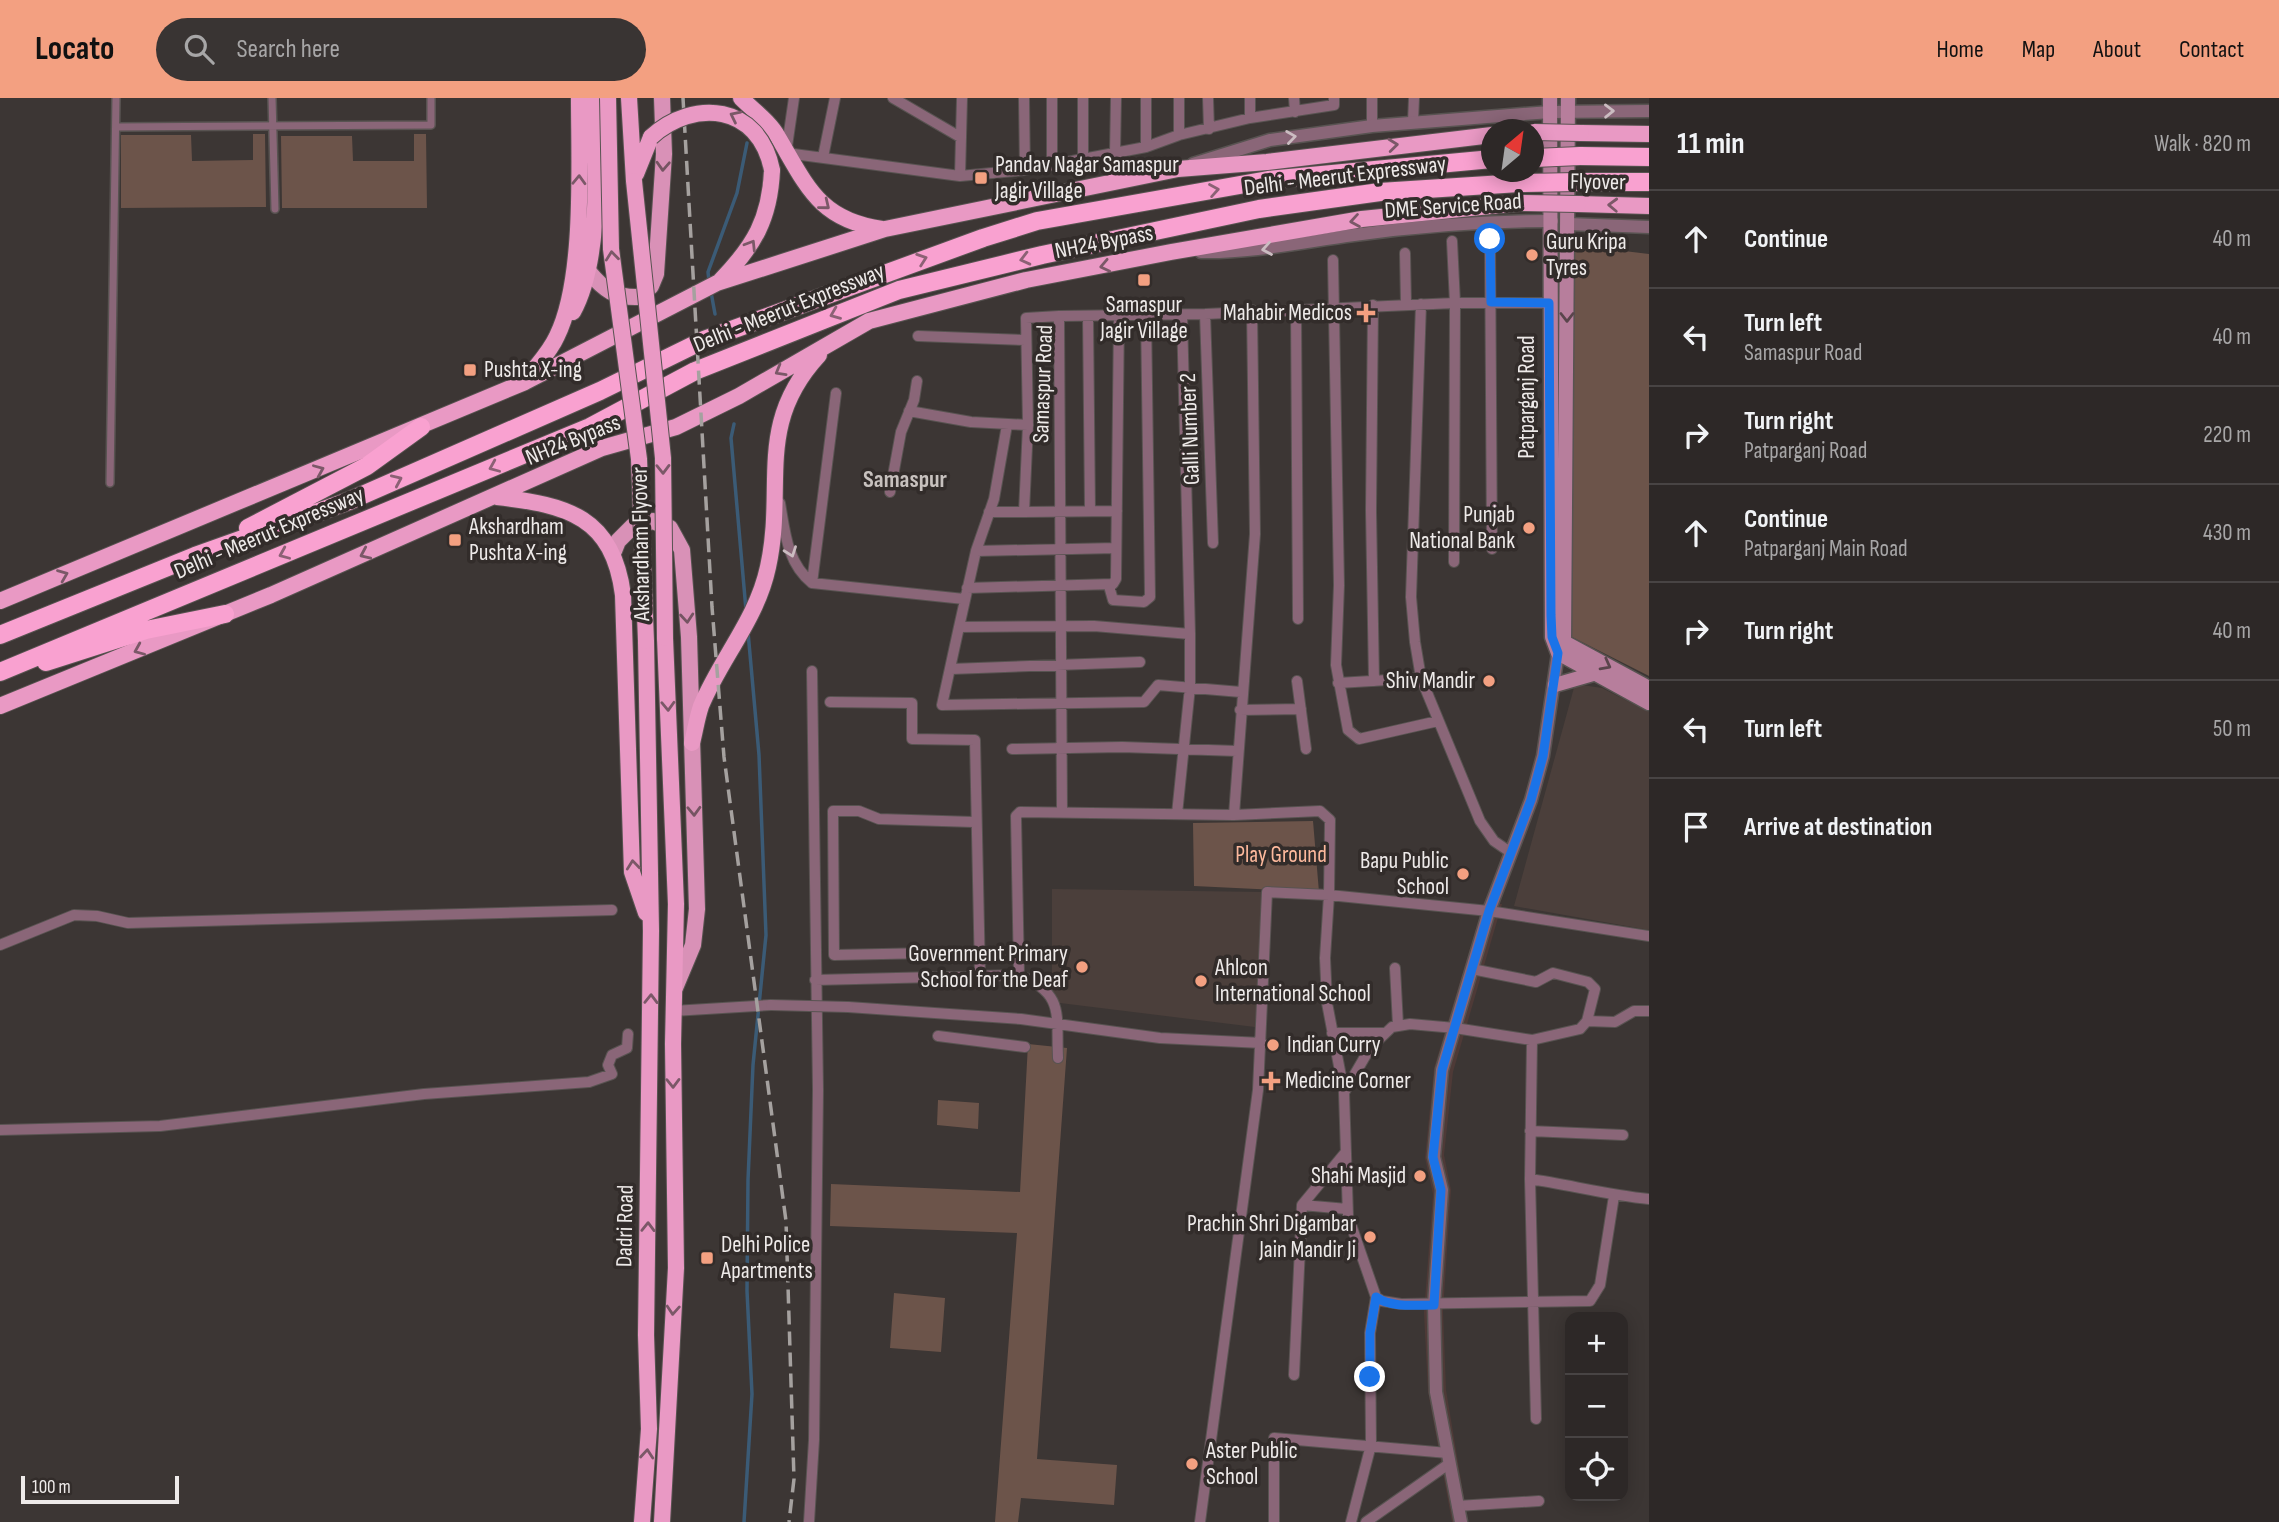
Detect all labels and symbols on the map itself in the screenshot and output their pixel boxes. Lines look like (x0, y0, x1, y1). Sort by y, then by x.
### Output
one-way arrow (1603, 103, 1614, 118)
one-way arrow (730, 110, 742, 124)
north arrow (1481, 119, 1544, 182)
one-way arrow (1285, 130, 1297, 145)
one-way arrow (1388, 137, 1399, 152)
street label: Delhi - Meerut Expressway (1242, 150, 1448, 202)
place label: Pandav Nagar Samaspur Jagir Village (994, 151, 1179, 205)
one-way arrow (656, 161, 671, 172)
street label: Flyover (1570, 168, 1626, 196)
marker: Pandav Nagar Samaspur Jagir Village (973, 170, 989, 186)
one-way arrow (571, 174, 586, 185)
one-way arrow (1208, 183, 1220, 198)
street label: DME Service Road (1383, 187, 1523, 225)
one-way arrow (817, 197, 829, 210)
one-way arrow (1608, 197, 1619, 212)
one-way arrow (1349, 213, 1361, 228)
street label: NH24 Bypass (1052, 219, 1156, 265)
route start (1474, 223, 1505, 254)
place label: Guru Kripa Tyres (1546, 228, 1627, 282)
one-way arrow (743, 239, 756, 252)
one-way arrow (1261, 241, 1273, 256)
marker: Guru Kripa Tyres (1524, 247, 1540, 263)
one-way arrow (605, 250, 620, 262)
one-way arrow (1019, 251, 1031, 265)
one-way arrow (916, 253, 928, 267)
street label: Delhi - Meerut Expressway (689, 257, 889, 359)
one-way arrow (1099, 257, 1111, 272)
marker: Samaspur Jagir Village (1136, 272, 1152, 288)
place label: Samaspur Jagir Village (1099, 291, 1188, 345)
place label: Mahabir Medicos (1223, 299, 1352, 327)
one-way arrow (830, 305, 842, 319)
marker: Mahabir Medicos (1358, 305, 1374, 321)
one-way arrow (1559, 312, 1575, 322)
street label: Samaspur Road (1027, 324, 1059, 444)
street label: Patparganj Road (1513, 335, 1541, 459)
place label: Pushta X-ing (484, 356, 582, 384)
marker: Pushta X-ing (462, 362, 478, 378)
one-way arrow (775, 363, 788, 376)
street label: Galli Number 2 (1174, 373, 1206, 485)
street label: NH24 Bypass (522, 408, 624, 472)
one-way arrow (488, 458, 500, 472)
one-way arrow (311, 464, 324, 478)
one-way arrow (655, 464, 671, 474)
district label: Samaspur (863, 465, 948, 494)
street label: Akshardham Flyover (626, 466, 656, 622)
one-way arrow (390, 474, 402, 488)
street label: Delhi - Meerut Expressway (170, 480, 368, 586)
place label: Punjab National Bank (1409, 501, 1515, 555)
place label: Akshardham Pushta X-ing (468, 513, 567, 567)
marker: Punjab National Bank (1521, 520, 1537, 536)
marker: Akshardham Pushta X-ing (447, 532, 463, 548)
one-way arrow (278, 546, 291, 560)
one-way arrow (360, 546, 372, 560)
one-way arrow (783, 546, 797, 558)
one-way arrow (57, 570, 69, 584)
one-way arrow (679, 612, 694, 623)
one-way arrow (134, 642, 146, 656)
one-way arrow (1599, 657, 1612, 670)
place label: Shiv Mandir (1386, 667, 1475, 695)
marker: Shiv Mandir (1481, 673, 1497, 689)
one-way arrow (660, 700, 675, 711)
one-way arrow (686, 805, 701, 816)
park label: Play Ground (1235, 841, 1327, 869)
place label: Bapu Public School (1360, 847, 1449, 901)
one-way arrow (626, 859, 641, 870)
marker: Bapu Public School (1455, 866, 1471, 882)
place label: Government Primary School for the Deaf (908, 940, 1068, 994)
place label: Ahlcon International School (1214, 954, 1371, 1008)
marker: Government Primary School for the Deaf (1074, 959, 1090, 975)
marker: Ahlcon International School (1193, 973, 1209, 989)
one-way arrow (643, 993, 658, 1004)
place label: Indian Curry (1287, 1031, 1381, 1059)
marker: Indian Curry (1265, 1037, 1281, 1053)
place label: Medicine Corner (1285, 1067, 1411, 1095)
marker: Medicine Corner (1263, 1073, 1279, 1089)
one-way arrow (666, 1078, 681, 1089)
place label: Shahi Masjid (1311, 1162, 1406, 1190)
marker: Shahi Masjid (1412, 1168, 1428, 1184)
street label: Dadri Road (610, 1185, 640, 1267)
place label: Prachin Shri Digambar Jain Mandir Ji (1187, 1210, 1356, 1264)
one-way arrow (640, 1221, 656, 1231)
marker: Prachin Shri Digambar Jain Mandir Ji (1362, 1229, 1378, 1245)
place label: Delhi Police Apartments (720, 1231, 813, 1285)
marker: Delhi Police Apartments (699, 1250, 715, 1266)
one-way arrow (666, 1305, 681, 1316)
route end (1354, 1361, 1385, 1392)
place label: Aster Public School (1205, 1437, 1298, 1491)
one-way arrow (639, 1448, 654, 1459)
marker: Aster Public School (1184, 1456, 1200, 1472)
scale bar (21, 1473, 178, 1505)

